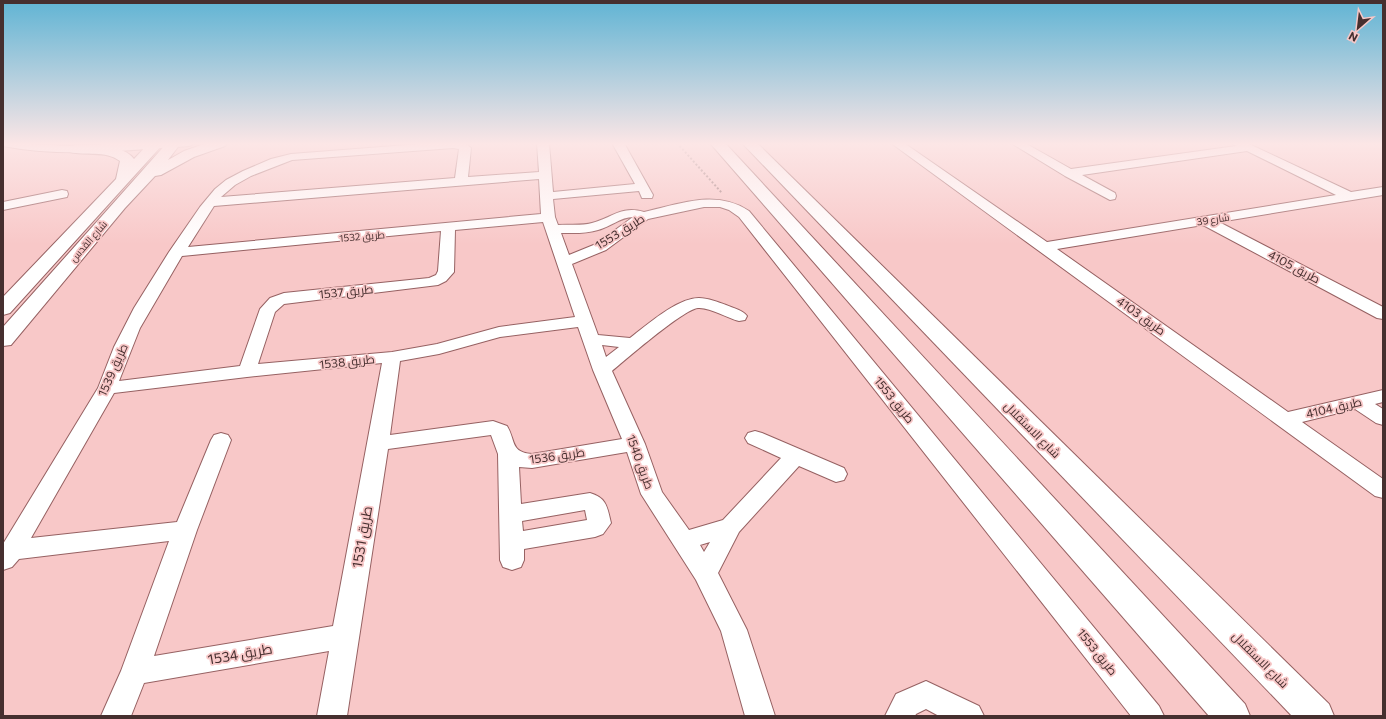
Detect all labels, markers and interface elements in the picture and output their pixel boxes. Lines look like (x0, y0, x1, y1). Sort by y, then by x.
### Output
north arrow (1338, 8, 1378, 48)
text: N (1346, 30, 1360, 45)
street label: طريق 1553 (592, 210, 647, 253)
street label: شارع 39 (1196, 210, 1230, 229)
street label: شارع القدس (67, 218, 110, 265)
street label: طريق 1532 (339, 228, 386, 245)
street label: طريق 4105 (1266, 247, 1323, 286)
street label: طريق 1537 (318, 281, 374, 302)
street label: طريق 4103 (1114, 293, 1169, 338)
street label: طريق 1539 (94, 341, 131, 398)
street label: طريق 1538 (318, 351, 376, 372)
street label: طريق 1553 (871, 373, 918, 426)
street label: طريق 4104 (1305, 394, 1363, 421)
street label: شارع الاستقلال (1000, 398, 1064, 462)
street label: طريق 1540 (624, 433, 657, 491)
street label: طريق 1536 (528, 444, 586, 467)
street label: طريق 1531 (348, 505, 376, 569)
street label: طريق 1553 (1074, 625, 1121, 678)
street label: شارع الاستقلال (1228, 628, 1292, 692)
street label: طريق 1534 (206, 639, 274, 669)

